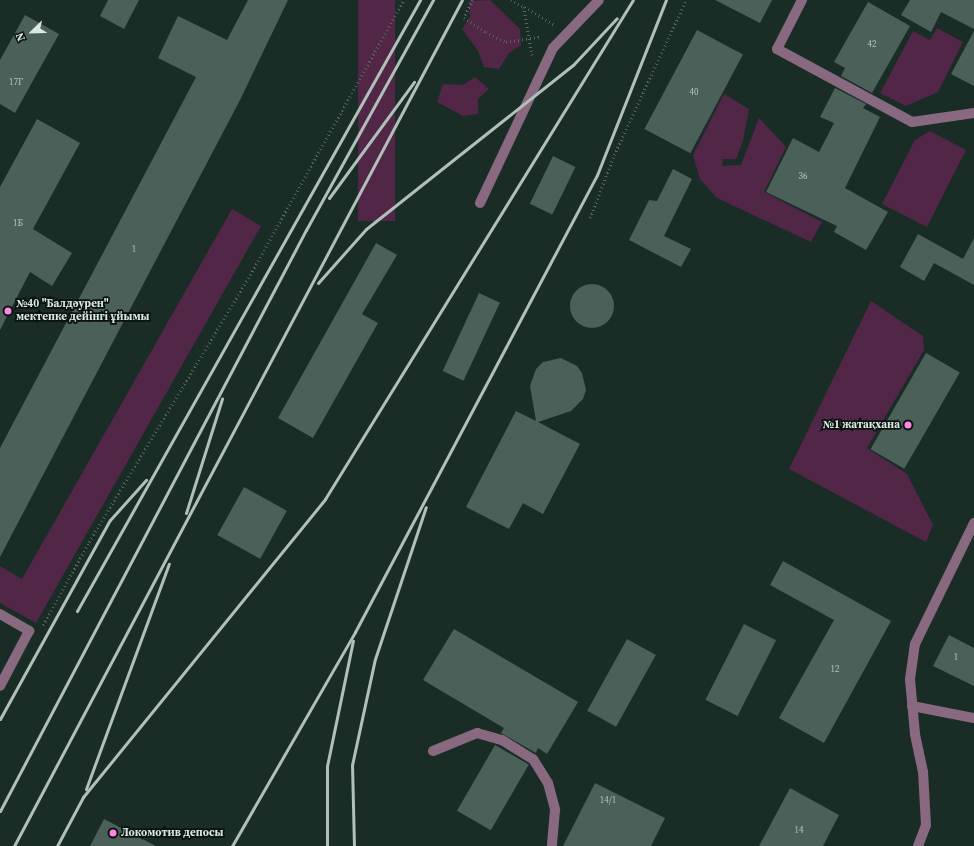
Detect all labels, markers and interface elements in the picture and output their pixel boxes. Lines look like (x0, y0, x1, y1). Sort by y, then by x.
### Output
north arrow (12, 12, 52, 52)
text: N (12, 30, 29, 44)
house number: 42 (868, 39, 876, 49)
house number: 17Г (9, 77, 23, 87)
house number: 40 (690, 87, 698, 97)
house number: 36 (799, 171, 807, 181)
house number: 1Б (13, 218, 23, 228)
house number: 1 (132, 244, 136, 254)
place label: №40 "Балдәурен" мектепке дейінгі ұйымы (16, 298, 149, 324)
marker: №40 "Балдәурен" мектепке дейінгі ұйымы (3, 306, 13, 316)
place label: №1 жатақхана (823, 418, 900, 432)
marker: №1 жатақхана (903, 420, 913, 430)
house number: 1 (954, 652, 958, 662)
house number: 12 (831, 664, 839, 674)
house number: 14/1 (600, 795, 616, 805)
house number: 14 (795, 825, 803, 835)
place label: Локомотив депосы (121, 826, 223, 840)
marker: Локомотив депосы (108, 828, 118, 838)

